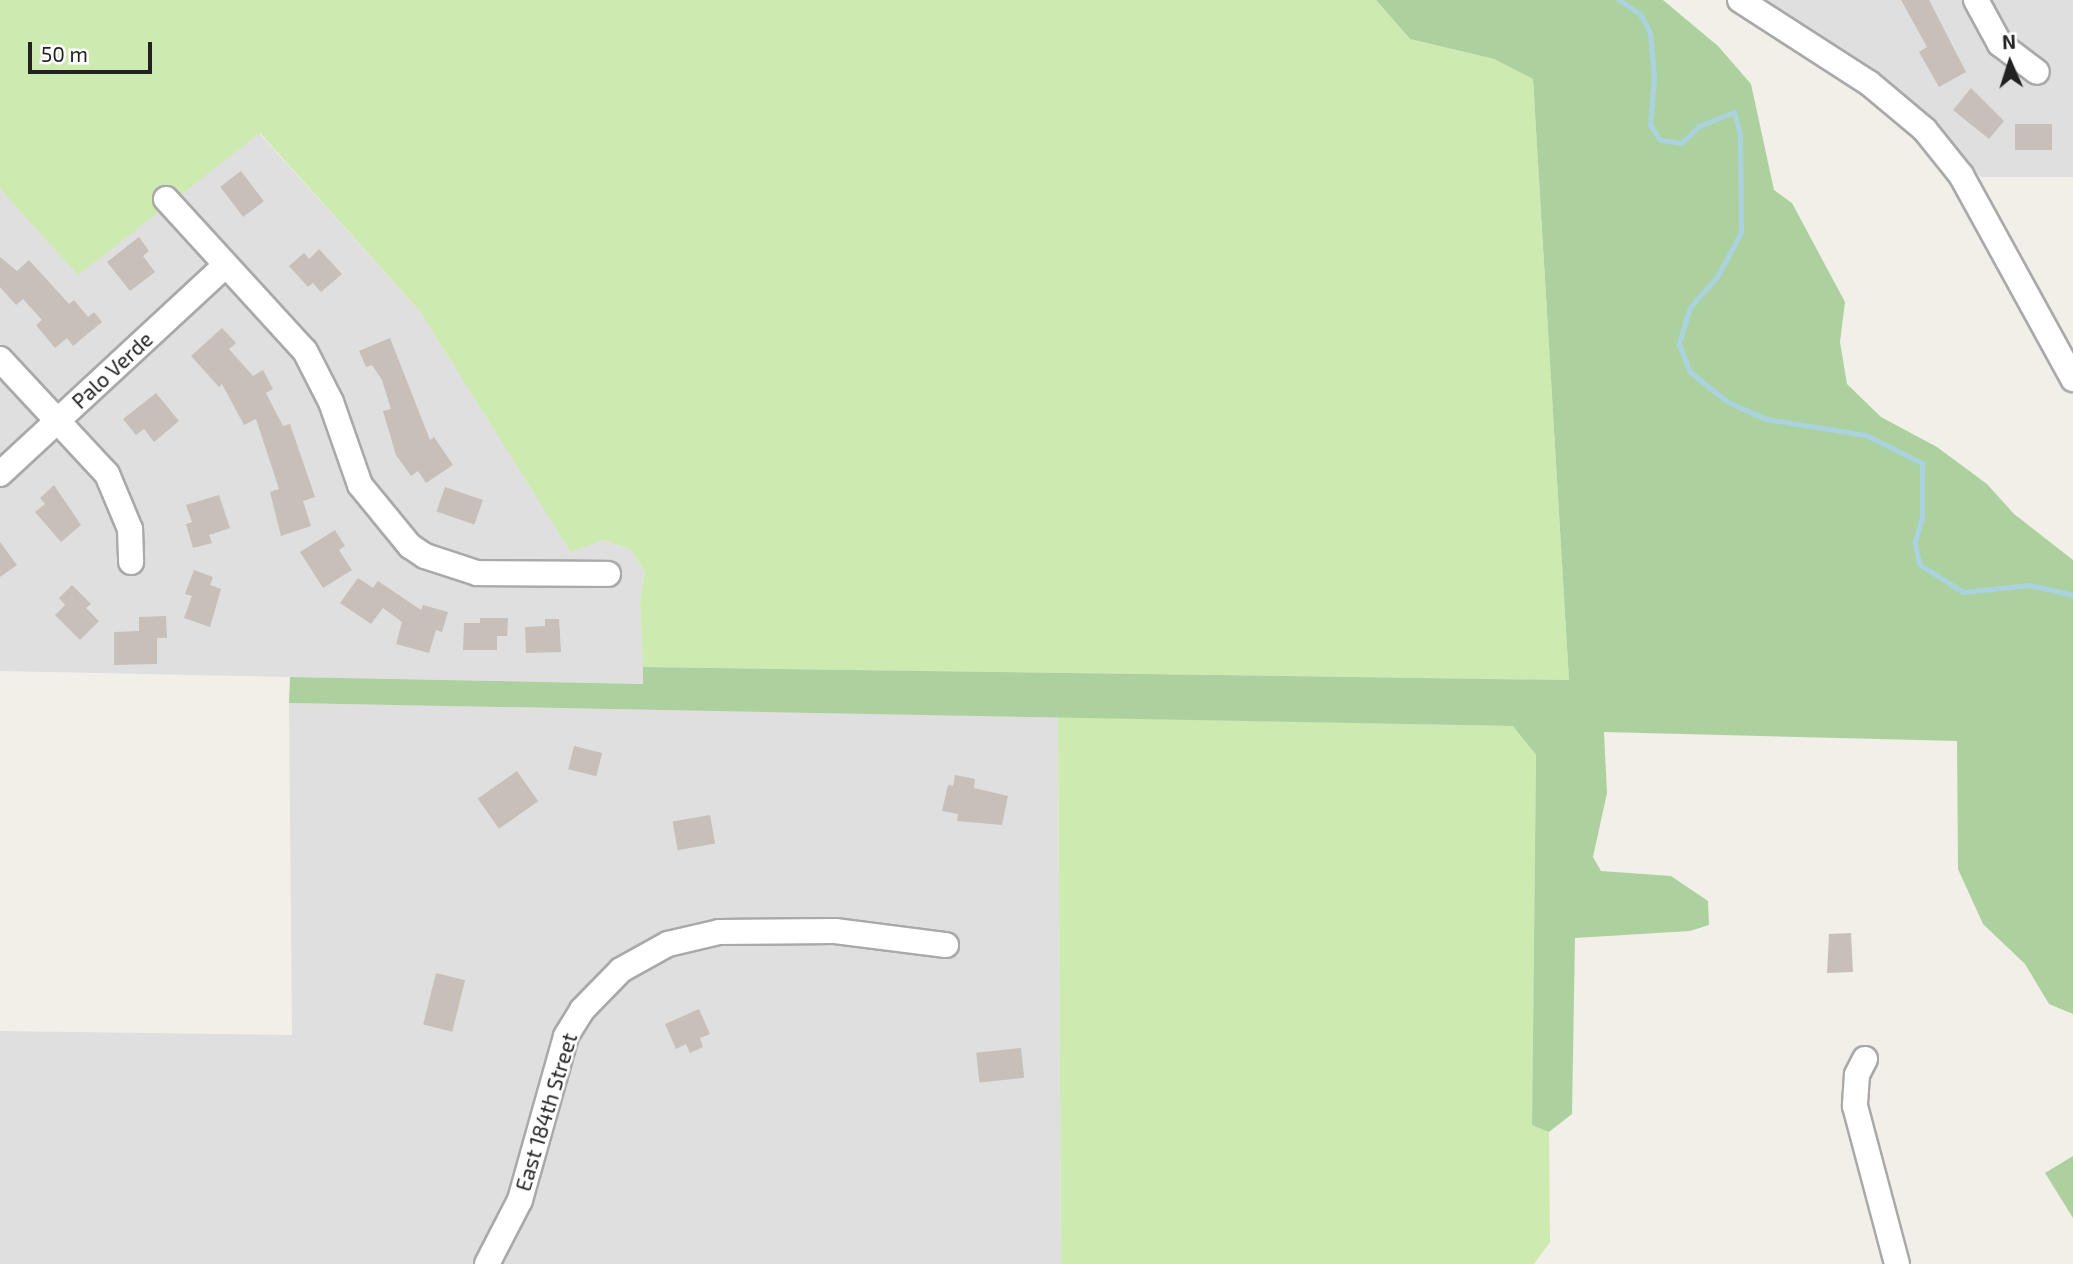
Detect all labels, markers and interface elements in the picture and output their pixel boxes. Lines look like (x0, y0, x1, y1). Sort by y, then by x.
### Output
scale bar (32, 28, 156, 72)
north arrow (1975, 28, 2045, 98)
text: N (2001, 30, 2016, 53)
text: 50 m (41, 41, 88, 66)
street label: Palo Verde (66, 326, 158, 414)
street label: East 184th Street (510, 1030, 582, 1194)

